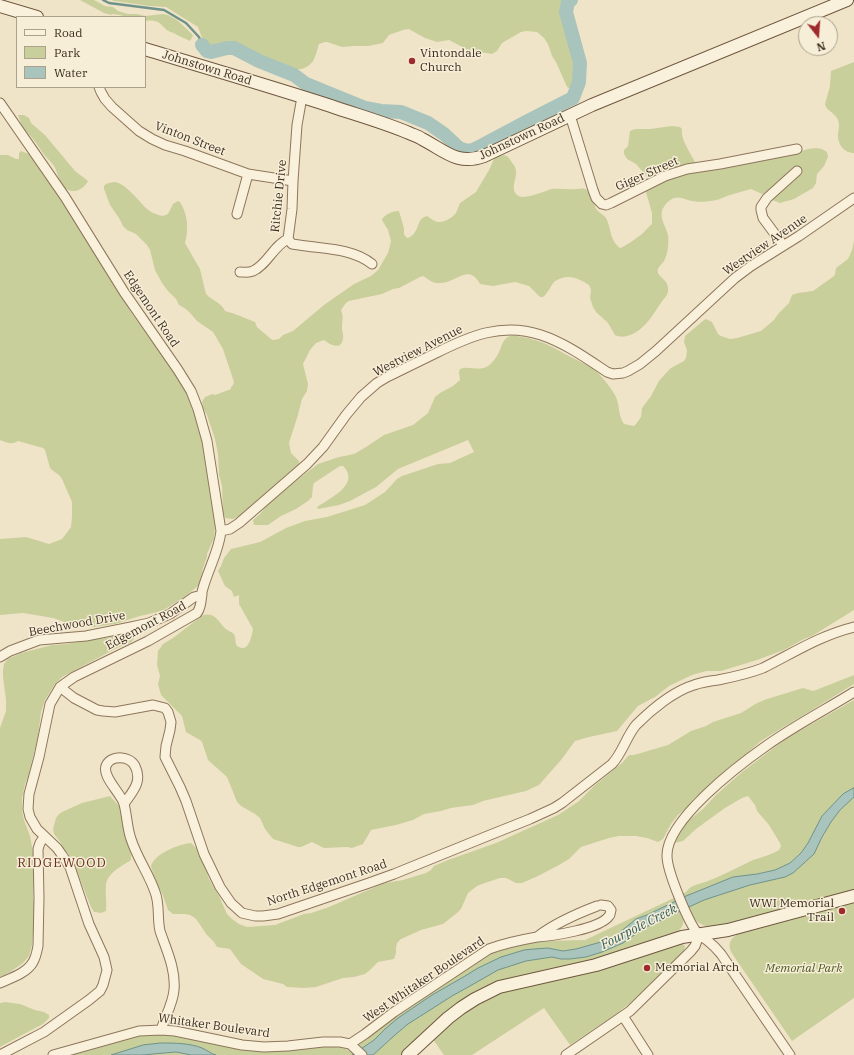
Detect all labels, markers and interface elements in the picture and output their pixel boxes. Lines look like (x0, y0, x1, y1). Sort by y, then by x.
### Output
legend (16, 16, 146, 88)
north arrow (798, 16, 838, 56)
text: Road (54, 25, 83, 40)
text: N (815, 39, 827, 54)
text: Park (54, 45, 80, 60)
place label: Vintondale Church (420, 47, 482, 75)
street label: Johnstown Road (161, 48, 253, 88)
marker: Vintondale Church (407, 56, 417, 66)
text: Water (54, 65, 87, 80)
street label: Johnstown Road (477, 111, 567, 163)
street label: Vinton Street (153, 119, 227, 159)
street label: Giger Street (613, 154, 681, 194)
street label: Ritchie Drive (268, 159, 290, 233)
street label: Westview Avenue (720, 212, 810, 278)
street label: Edgemont Road (120, 268, 182, 350)
street label: Westview Avenue (371, 322, 465, 380)
street label: Edgemont Road (103, 599, 189, 653)
street label: Beechwood Drive (28, 608, 126, 640)
district label: RIDGEWOOD (17, 855, 107, 871)
street label: North Edgemont Road (265, 857, 389, 909)
place label: WWI Memorial Trail (749, 897, 834, 925)
water label: Fourpole Creek (598, 901, 680, 953)
marker: WWI Memorial Trail (837, 906, 847, 916)
street label: West Whitaker Boulevard (361, 934, 487, 1026)
place label: Memorial Arch (655, 961, 739, 975)
park label: Memorial Park (765, 962, 843, 976)
marker: Memorial Arch (642, 963, 652, 973)
street label: Whitaker Boulevard (157, 1011, 271, 1041)

